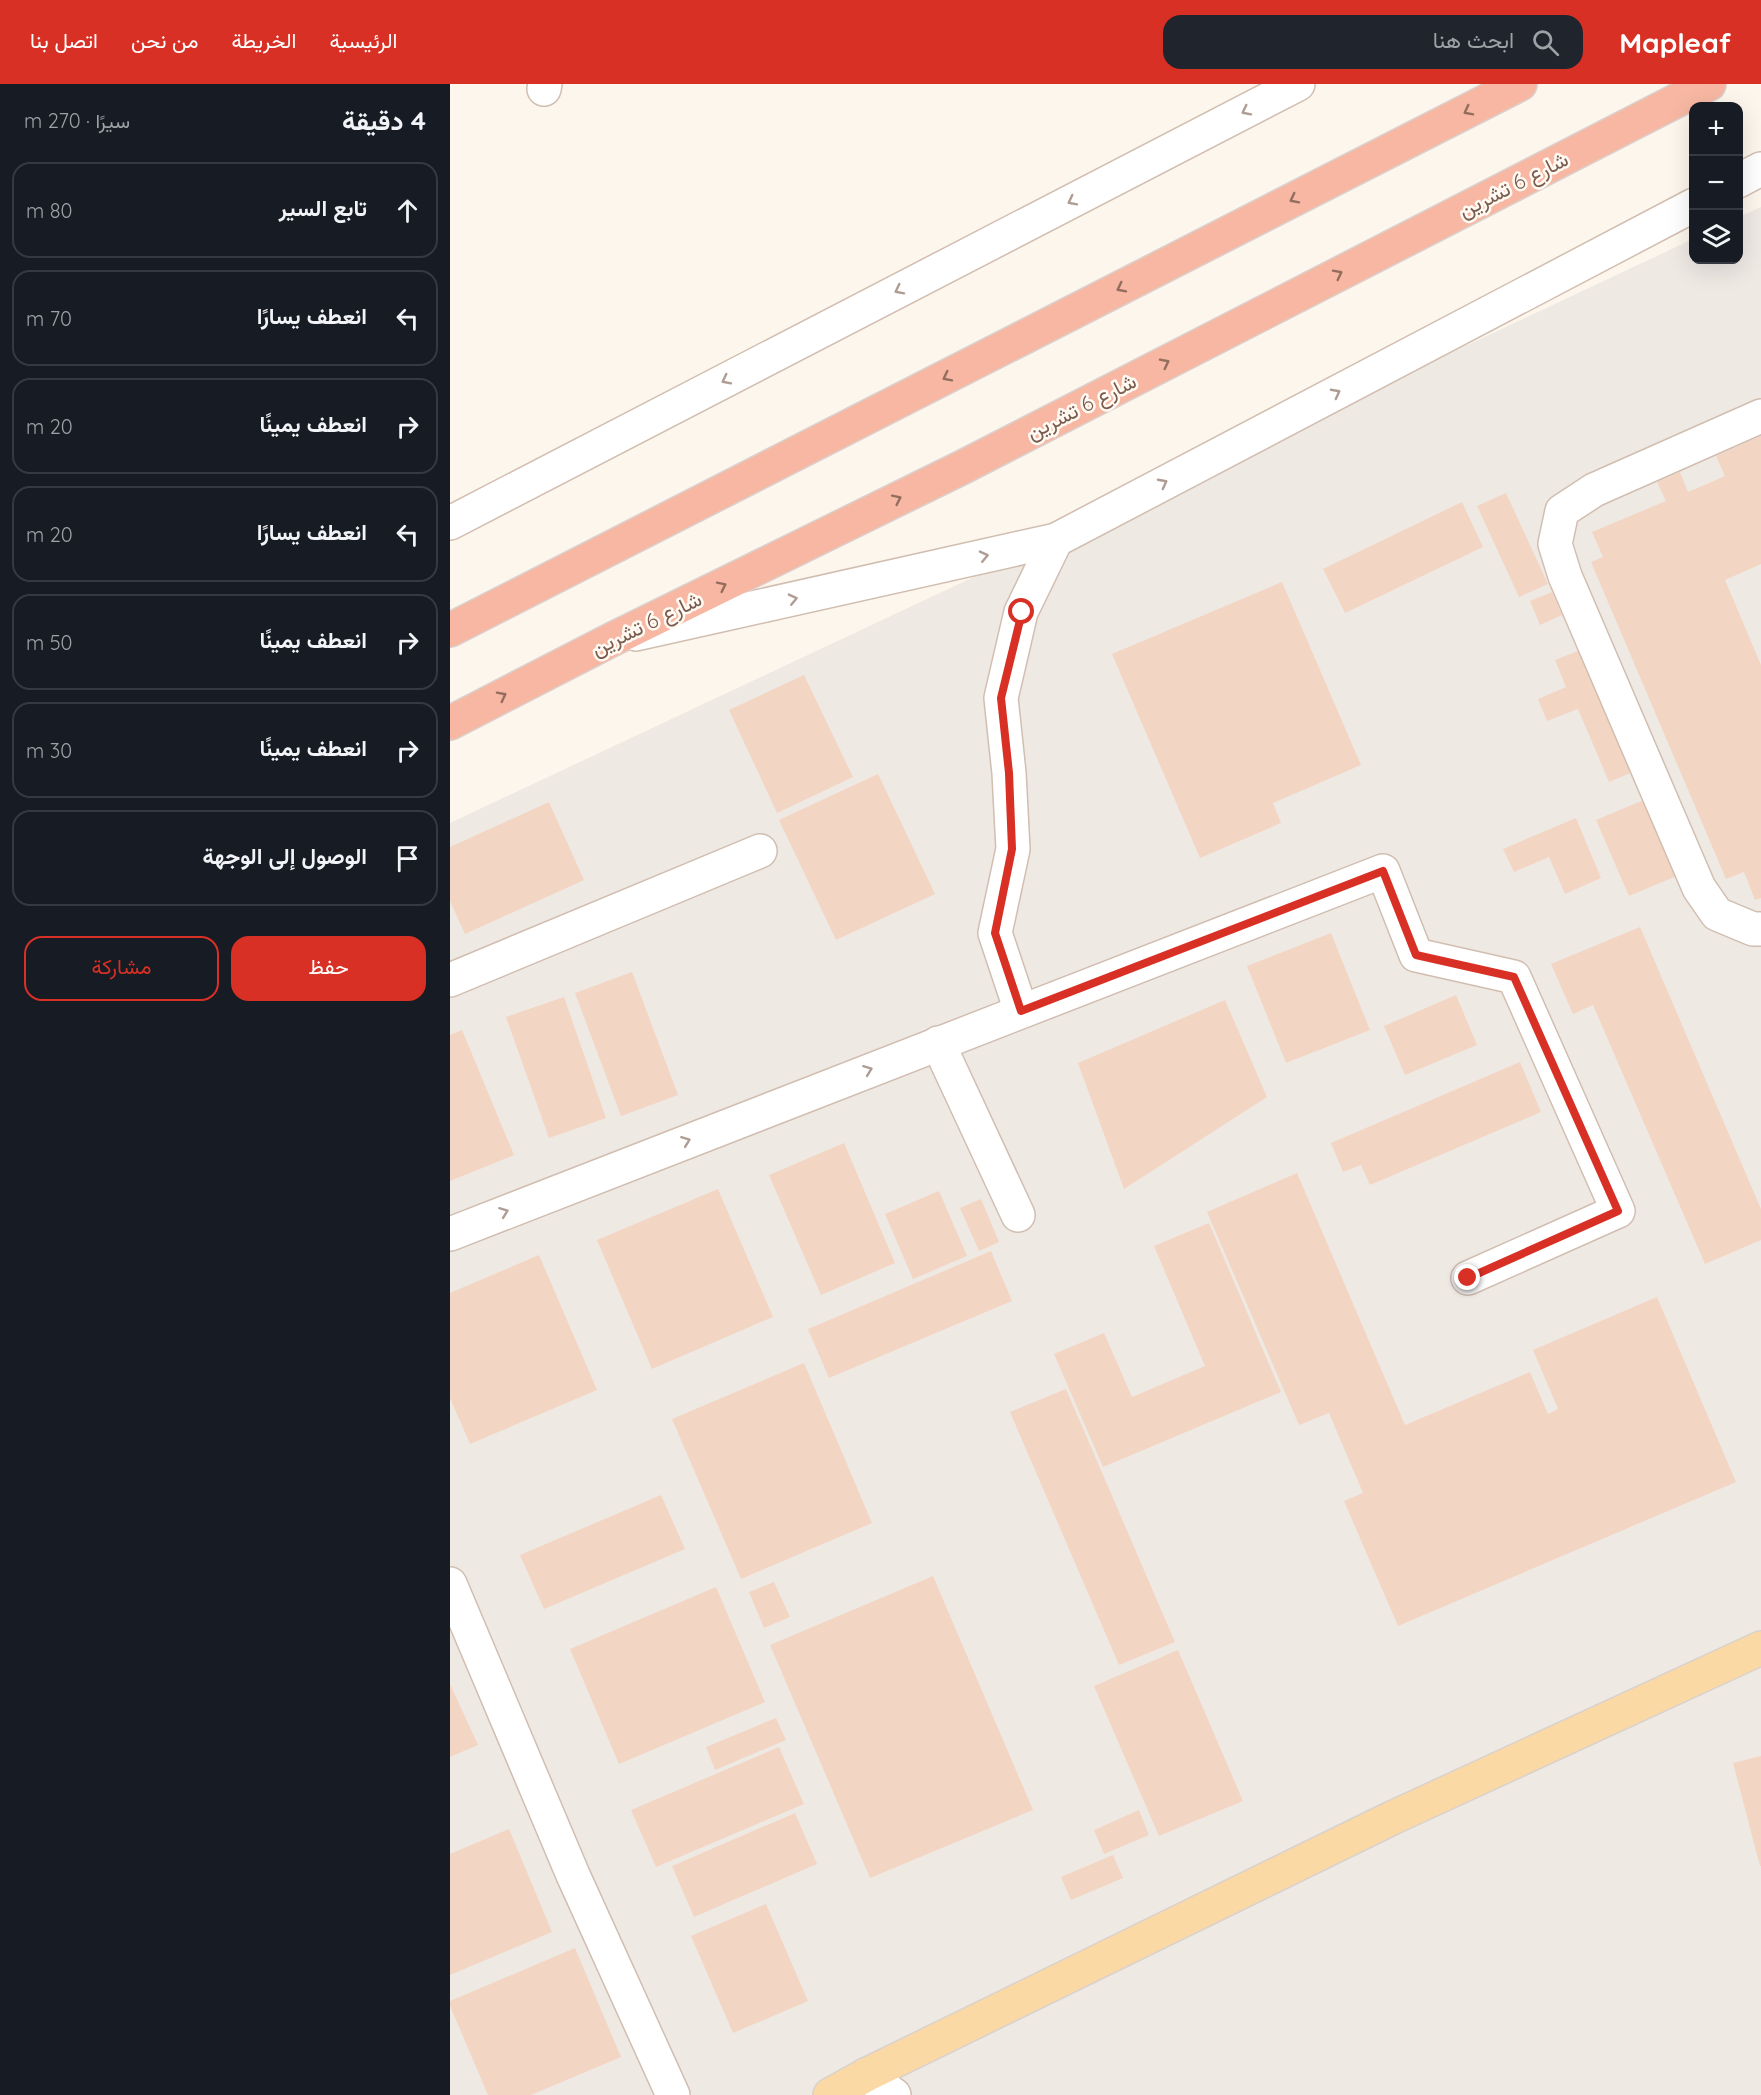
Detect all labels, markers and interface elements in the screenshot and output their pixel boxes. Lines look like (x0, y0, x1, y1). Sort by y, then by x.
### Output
search box (1163, 15, 1583, 69)
text: Mapleaf (1619, 25, 1731, 60)
text: ابحث هنا (1433, 26, 1514, 54)
icon: search (1529, 26, 1562, 59)
text: اتصل بنا (30, 27, 98, 53)
text: من نحن (131, 27, 198, 53)
text: الخريطة (231, 27, 296, 53)
text: الرئيسية (329, 27, 397, 53)
map controls (1689, 102, 1743, 264)
button: + (1689, 102, 1743, 156)
one-way arrow (1463, 103, 1474, 115)
text: 4 دقيقة (342, 104, 426, 137)
one-way arrow (1241, 104, 1252, 115)
text: سيرًا · 270 m (24, 108, 130, 133)
street label: شارع 6 تشرين (1454, 145, 1573, 225)
button: − (1689, 156, 1743, 210)
one-way arrow (1290, 192, 1301, 203)
one-way arrow (1068, 193, 1079, 205)
text: تابع السير (279, 194, 367, 222)
icon: ahead (391, 194, 424, 227)
text: 80 m (26, 198, 72, 223)
button: layers (1689, 210, 1743, 264)
one-way arrow (1332, 270, 1343, 282)
one-way arrow (1116, 281, 1127, 292)
one-way arrow (895, 283, 906, 295)
text: انعطف يسارًا (257, 302, 367, 330)
icon: left (391, 302, 424, 335)
text: 70 m (26, 306, 72, 331)
one-way arrow (1158, 359, 1169, 371)
street label: شارع 6 تشرين (1022, 367, 1141, 447)
one-way arrow (942, 369, 953, 381)
one-way arrow (722, 373, 733, 384)
one-way arrow (1329, 389, 1340, 400)
text: انعطف يمينًا (259, 410, 367, 438)
icon: right (391, 410, 424, 443)
text: 20 m (26, 414, 73, 439)
one-way arrow (1157, 479, 1168, 491)
one-way arrow (891, 495, 902, 507)
text: انعطف يسارًا (257, 518, 367, 546)
icon: left (391, 518, 424, 551)
text: 20 m (26, 522, 73, 547)
one-way arrow (978, 550, 988, 563)
one-way arrow (716, 581, 727, 593)
street label: شارع 6 تشرين (586, 585, 706, 663)
one-way arrow (788, 593, 798, 606)
route start (1008, 598, 1034, 624)
text: انعطف يمينًا (259, 626, 367, 654)
icon: right (391, 626, 424, 659)
text: 50 m (26, 630, 73, 655)
one-way arrow (496, 692, 506, 703)
text: انعطف يمينًا (259, 734, 367, 762)
icon: right (391, 734, 424, 767)
text: 30 m (26, 738, 72, 763)
text: الوصول إلى الوجهة (203, 842, 367, 870)
icon: arrive (391, 842, 424, 875)
button: مشاركة (24, 936, 219, 1001)
button: حفظ (231, 936, 426, 1001)
one-way arrow (861, 1065, 872, 1077)
one-way arrow (680, 1136, 691, 1148)
one-way arrow (499, 1207, 509, 1220)
route end (1454, 1264, 1480, 1290)

